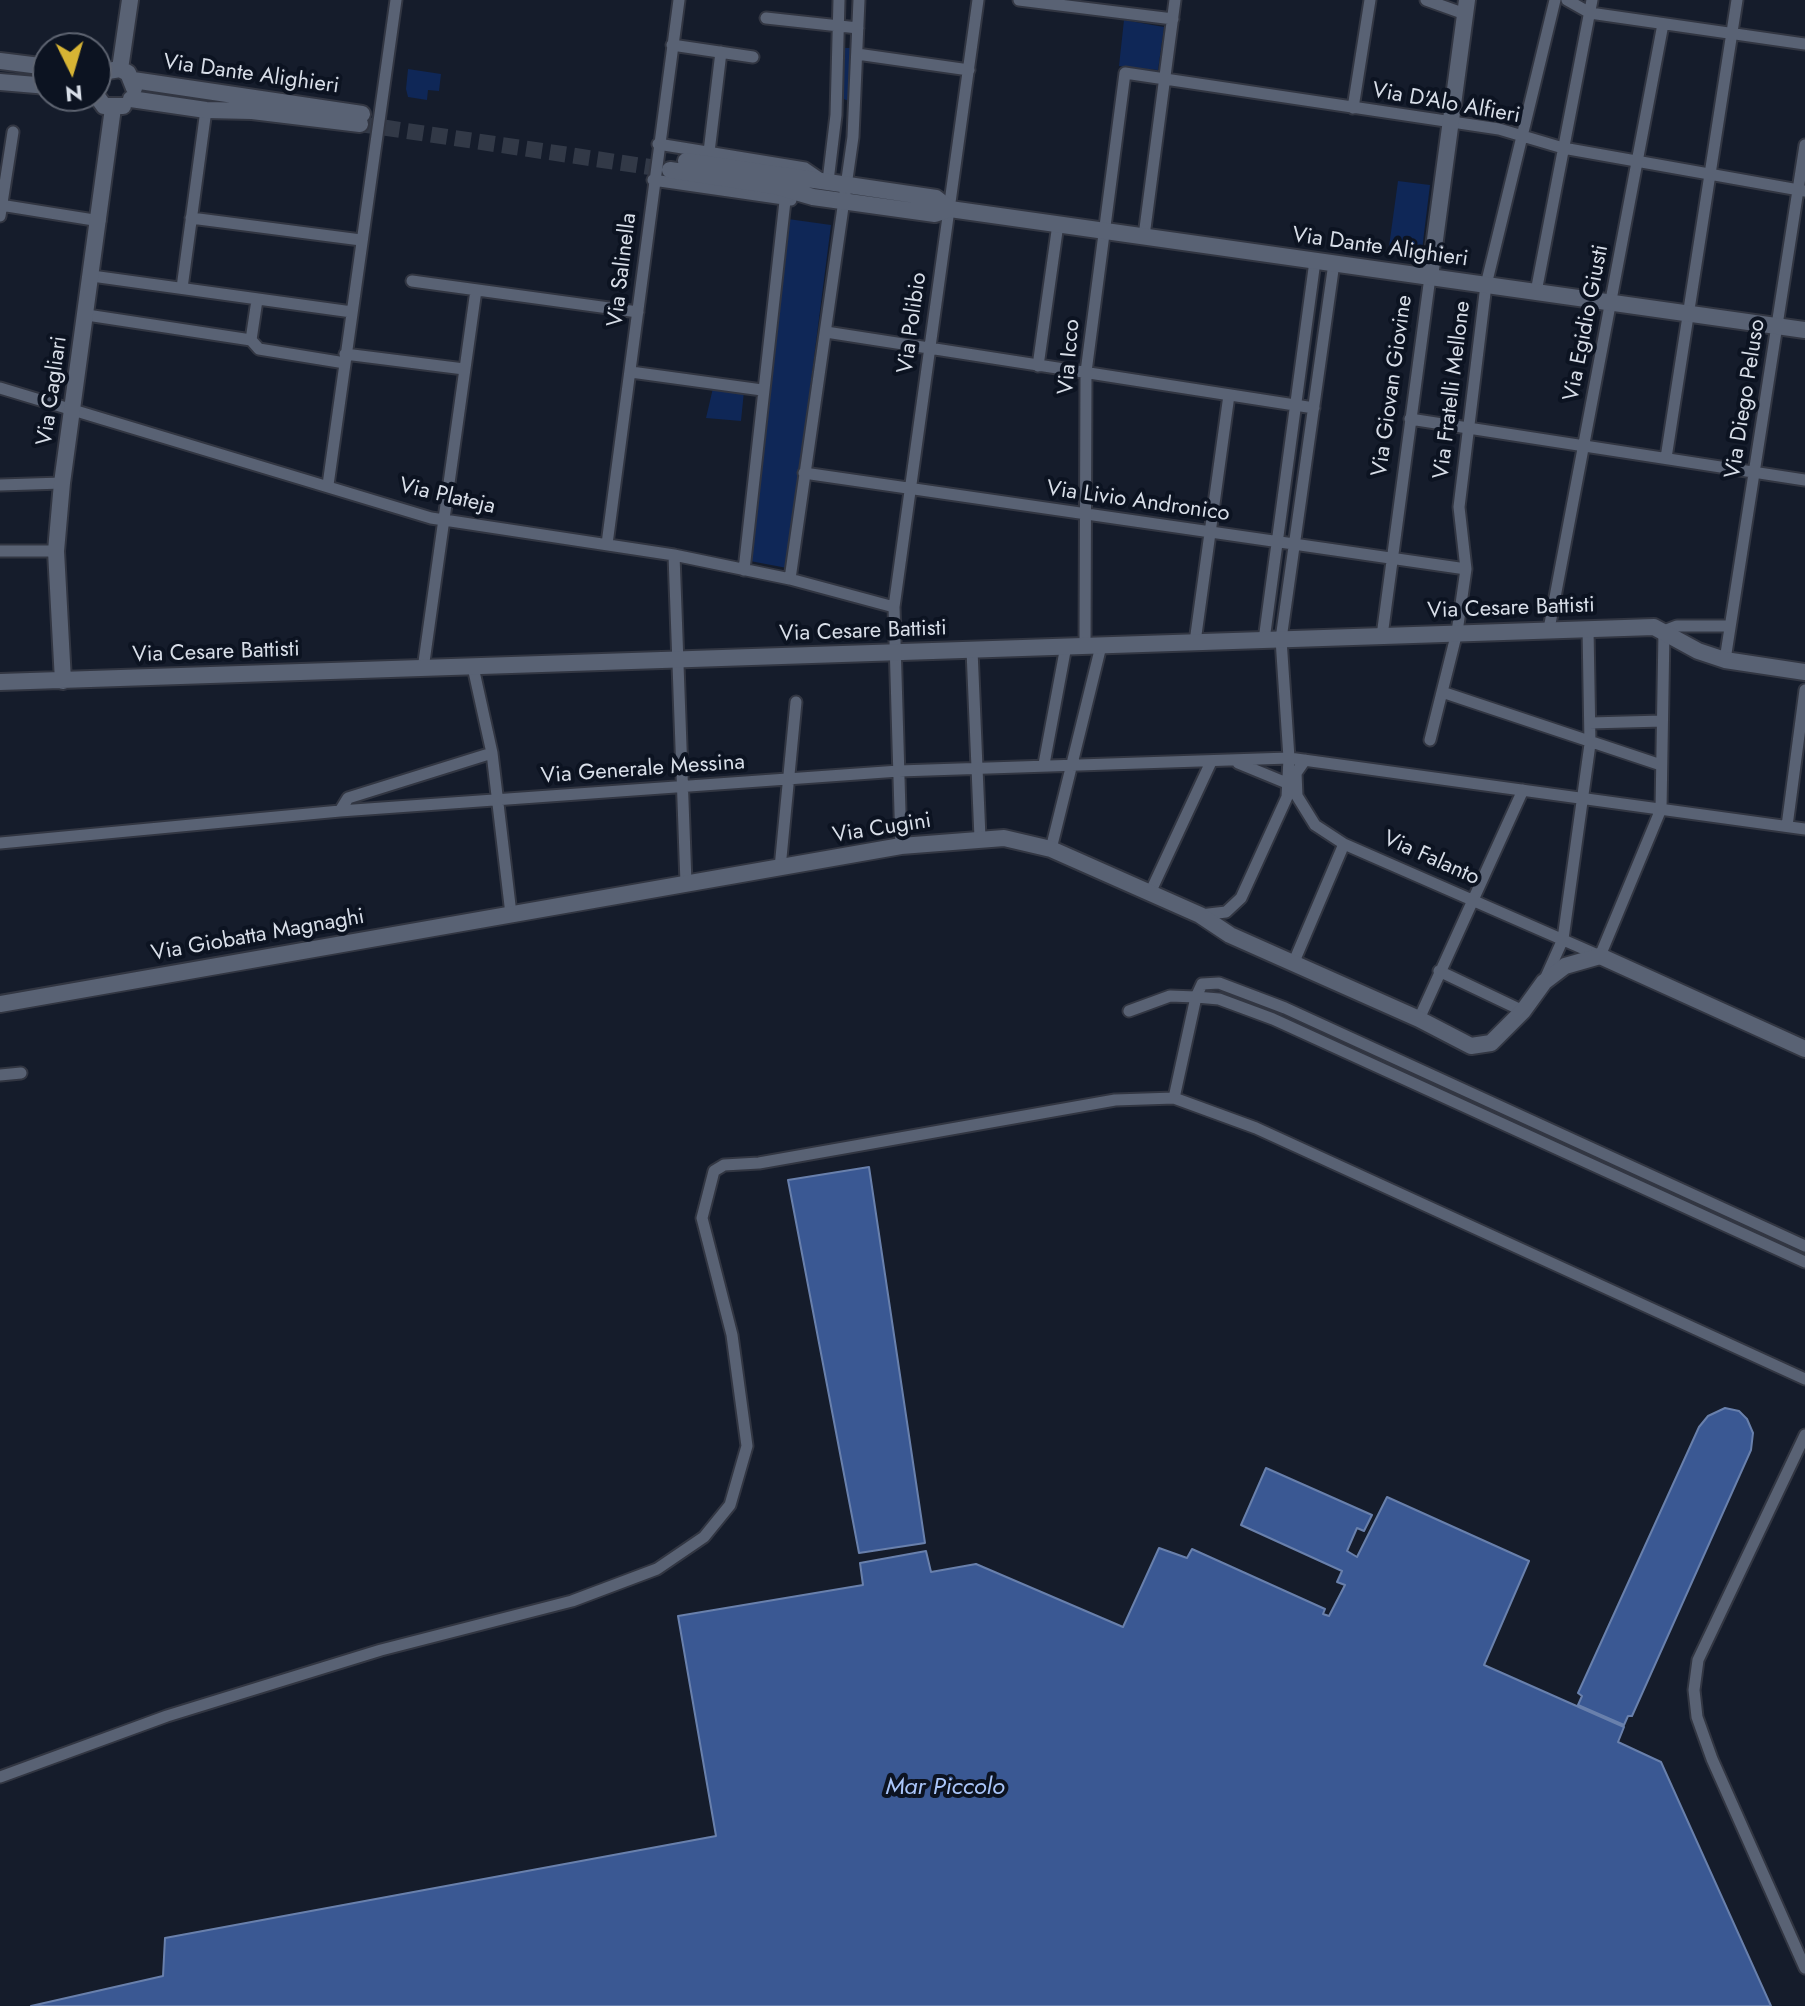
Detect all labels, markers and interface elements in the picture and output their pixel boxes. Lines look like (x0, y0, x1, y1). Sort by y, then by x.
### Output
north arrow (32, 32, 112, 112)
street label: Via Dante Alighieri (161, 50, 341, 100)
text: N (64, 77, 84, 111)
street label: Via D'Alo Alfieri (1370, 78, 1522, 130)
street label: Via Salinella (603, 212, 643, 328)
street label: Via Dante Alighieri (1290, 223, 1470, 273)
street label: Via Egidio Giusti (1559, 243, 1615, 403)
street label: Via Polibio (893, 271, 933, 375)
street label: Via Giovan Giovine (1367, 294, 1419, 478)
street label: Via Fratelli Mellone (1429, 299, 1477, 481)
street label: Via Icco (1054, 318, 1086, 396)
street label: Via Diego Peluso (1720, 318, 1772, 480)
street label: Via Cagliari (32, 335, 74, 447)
street label: Via Plateja (396, 473, 498, 521)
street label: Via Livio Andronico (1045, 476, 1231, 528)
street label: Via Cesare Battisti (1427, 593, 1595, 625)
street label: Via Cesare Battisti (779, 616, 947, 648)
street label: Via Cesare Battisti (132, 637, 300, 669)
street label: Via Generale Messina (540, 750, 746, 790)
street label: Via Cugini (831, 808, 933, 850)
street label: Via Falanto (1379, 826, 1483, 892)
street label: Via Giobatta Magnaghi (149, 904, 367, 968)
water label: Mar Piccolo (885, 1774, 1005, 1802)

